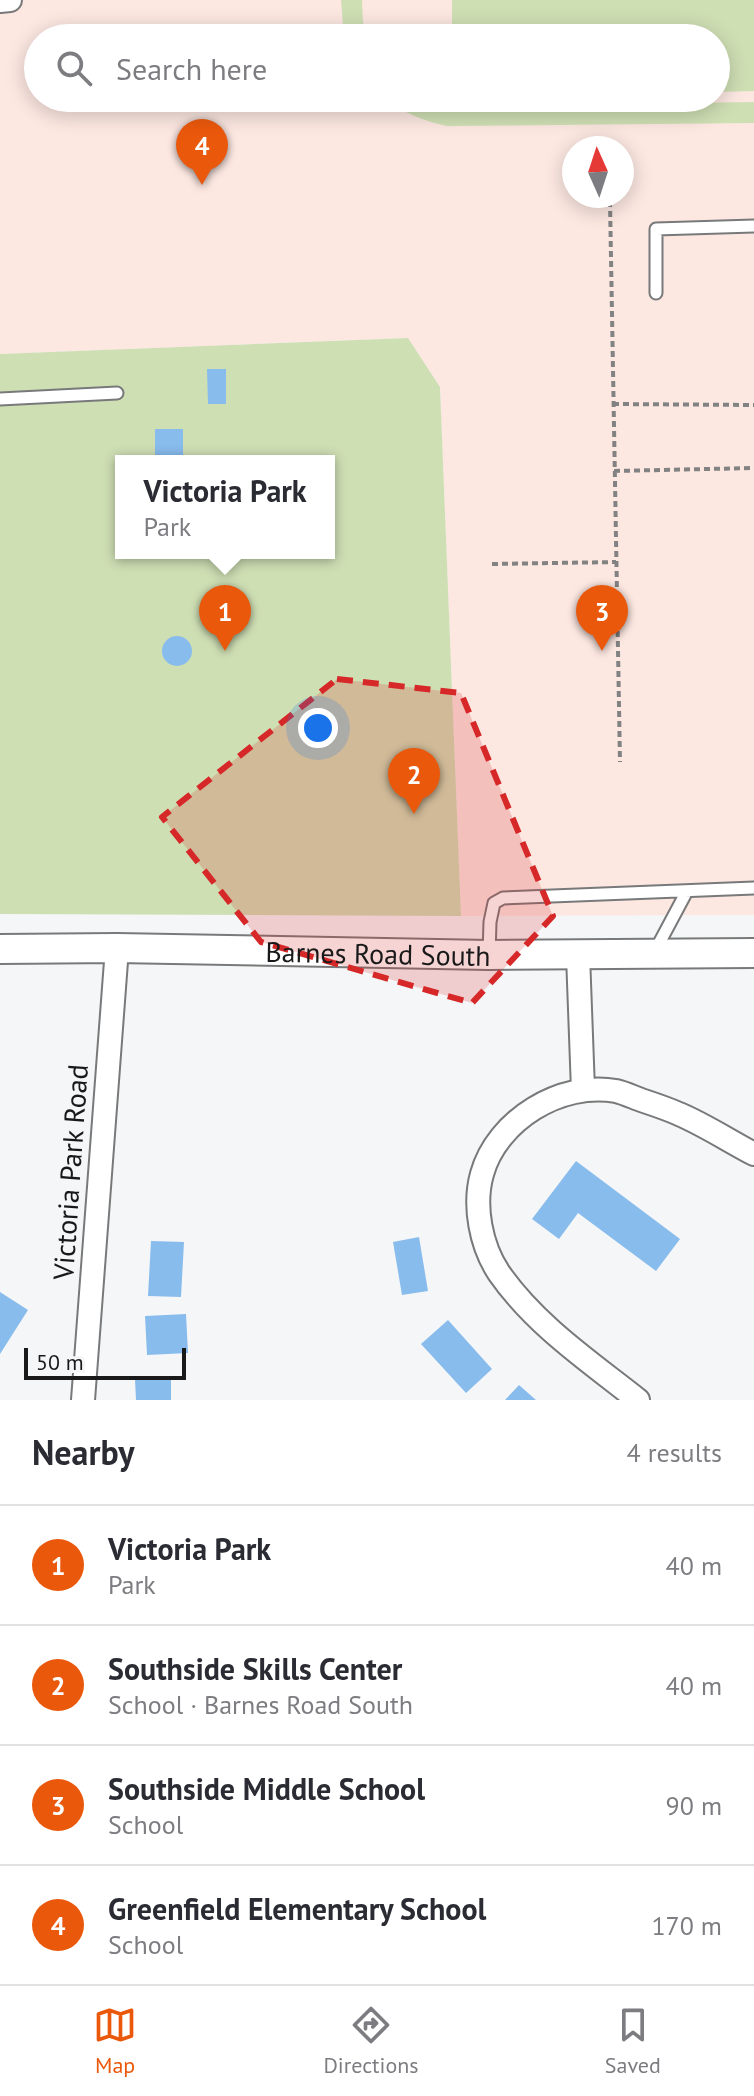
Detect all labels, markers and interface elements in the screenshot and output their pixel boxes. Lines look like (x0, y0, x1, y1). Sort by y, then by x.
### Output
search box (24, 24, 730, 112)
icon: search (52, 46, 96, 90)
text: Search here (116, 49, 267, 88)
pin: 4 (176, 119, 228, 185)
north arrow (562, 136, 634, 208)
popup (115, 455, 335, 559)
text: Victoria Park (143, 471, 307, 510)
text: Park (143, 510, 191, 543)
pin: 1 (199, 585, 251, 651)
pin: 3 (576, 585, 628, 651)
your location (298, 708, 338, 748)
pin: 2 (388, 748, 440, 814)
street label: Barnes Road South (265, 932, 491, 974)
street label: Victoria Park Road (44, 1063, 96, 1282)
scale bar (24, 1344, 186, 1380)
text: 50 m (36, 1348, 84, 1376)
text: Nearby (32, 1430, 134, 1474)
text: 4 results (627, 1436, 722, 1469)
text: Victoria Park (108, 1529, 271, 1568)
text: 1 (51, 1549, 65, 1582)
text: 40 m (666, 1549, 722, 1582)
text: Park (108, 1568, 156, 1601)
text: Southside Skills Center (108, 1649, 402, 1688)
text: 2 (51, 1669, 65, 1702)
text: 40 m (666, 1669, 722, 1702)
text: School · Barnes Road South (108, 1688, 413, 1721)
text: Southside Middle School (108, 1769, 425, 1808)
text: 3 (51, 1789, 65, 1822)
text: 90 m (666, 1789, 722, 1822)
text: School (108, 1808, 183, 1841)
text: Greenfield Elementary School (108, 1889, 486, 1928)
text: 4 (51, 1909, 65, 1942)
text: 170 m (651, 1909, 722, 1942)
text: School (108, 1928, 183, 1961)
tab: Map (93, 2003, 137, 2079)
tab: Directions (323, 2003, 419, 2079)
tab: Saved (605, 2003, 661, 2079)

